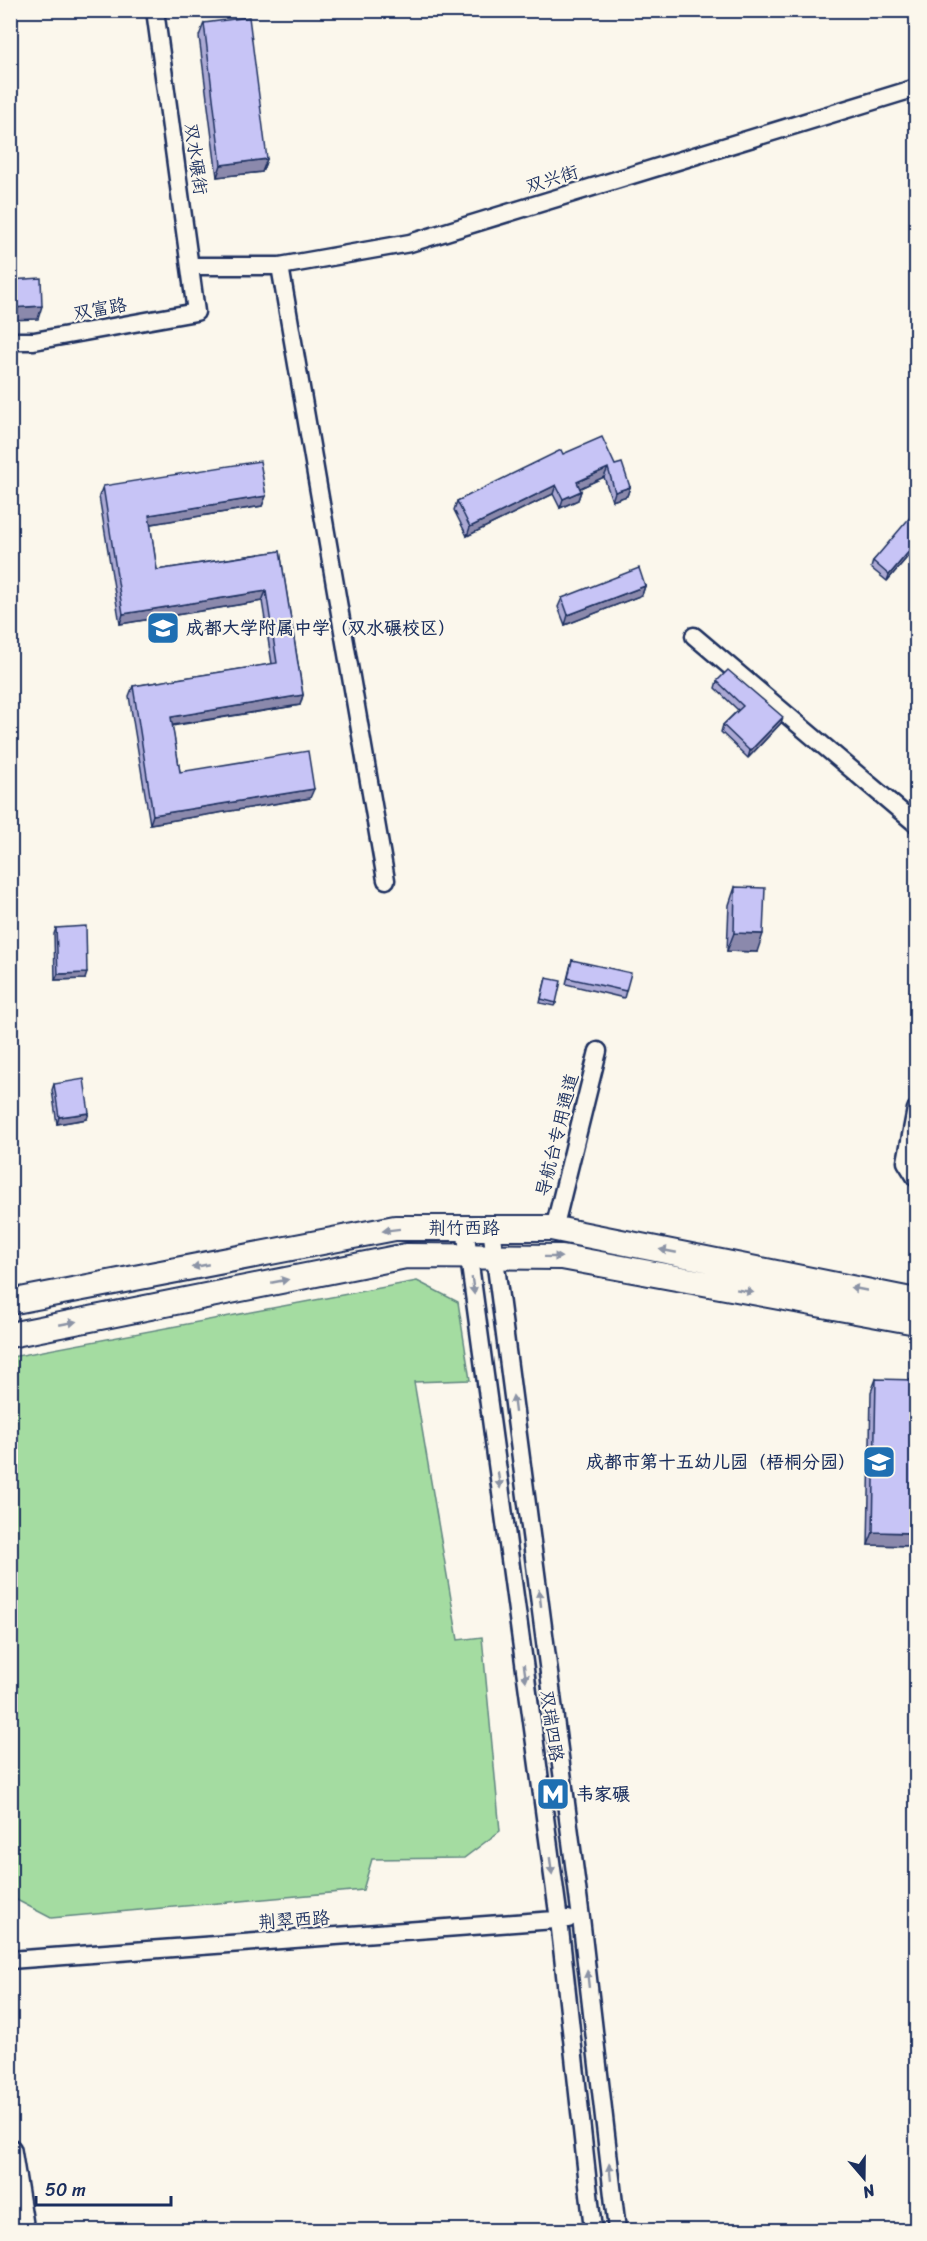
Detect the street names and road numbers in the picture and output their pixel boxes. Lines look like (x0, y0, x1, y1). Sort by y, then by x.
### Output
street label: 双水碾街 (175, 121, 217, 197)
street label: 双兴街 (522, 156, 582, 202)
street label: 双富路 (71, 289, 129, 329)
street label: 导航台专用通道 (526, 1070, 588, 1200)
street label: 荆竹西路 (428, 1212, 500, 1244)
street label: 双瑞四路 (531, 1688, 573, 1764)
street label: 荆翠西路 (257, 1902, 331, 1938)

